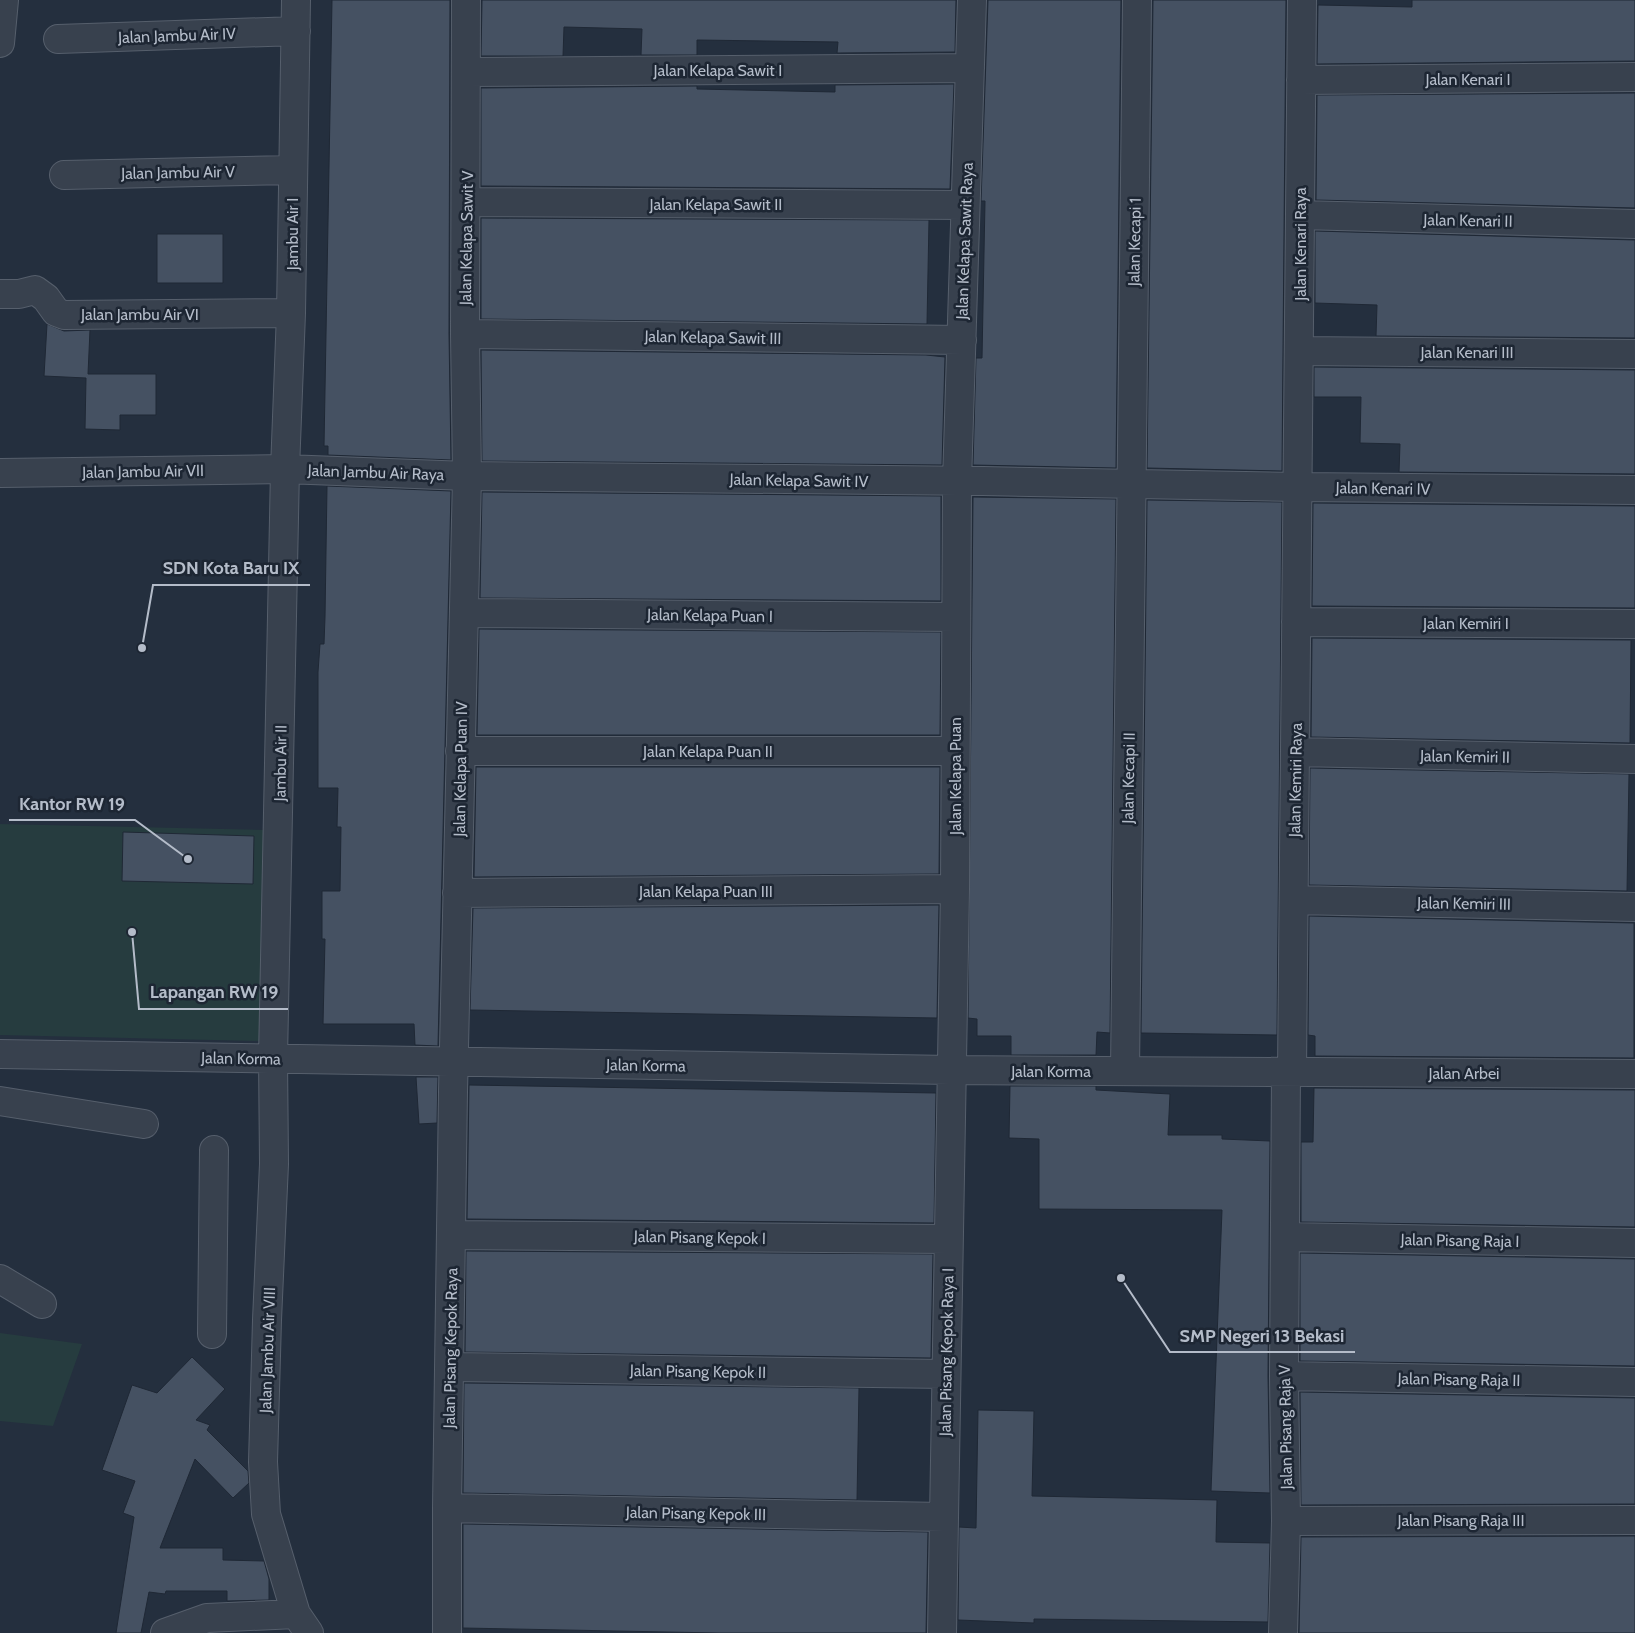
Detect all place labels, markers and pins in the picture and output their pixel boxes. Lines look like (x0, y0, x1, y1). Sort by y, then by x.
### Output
callout: SDN Kota Baru IX (153, 552, 310, 585)
callout: Kantor RW 19 (9, 787, 135, 820)
callout: Lapangan RW 19 (139, 976, 288, 1009)
callout: SMP Negeri 13 Bekasi (1170, 1319, 1355, 1352)

